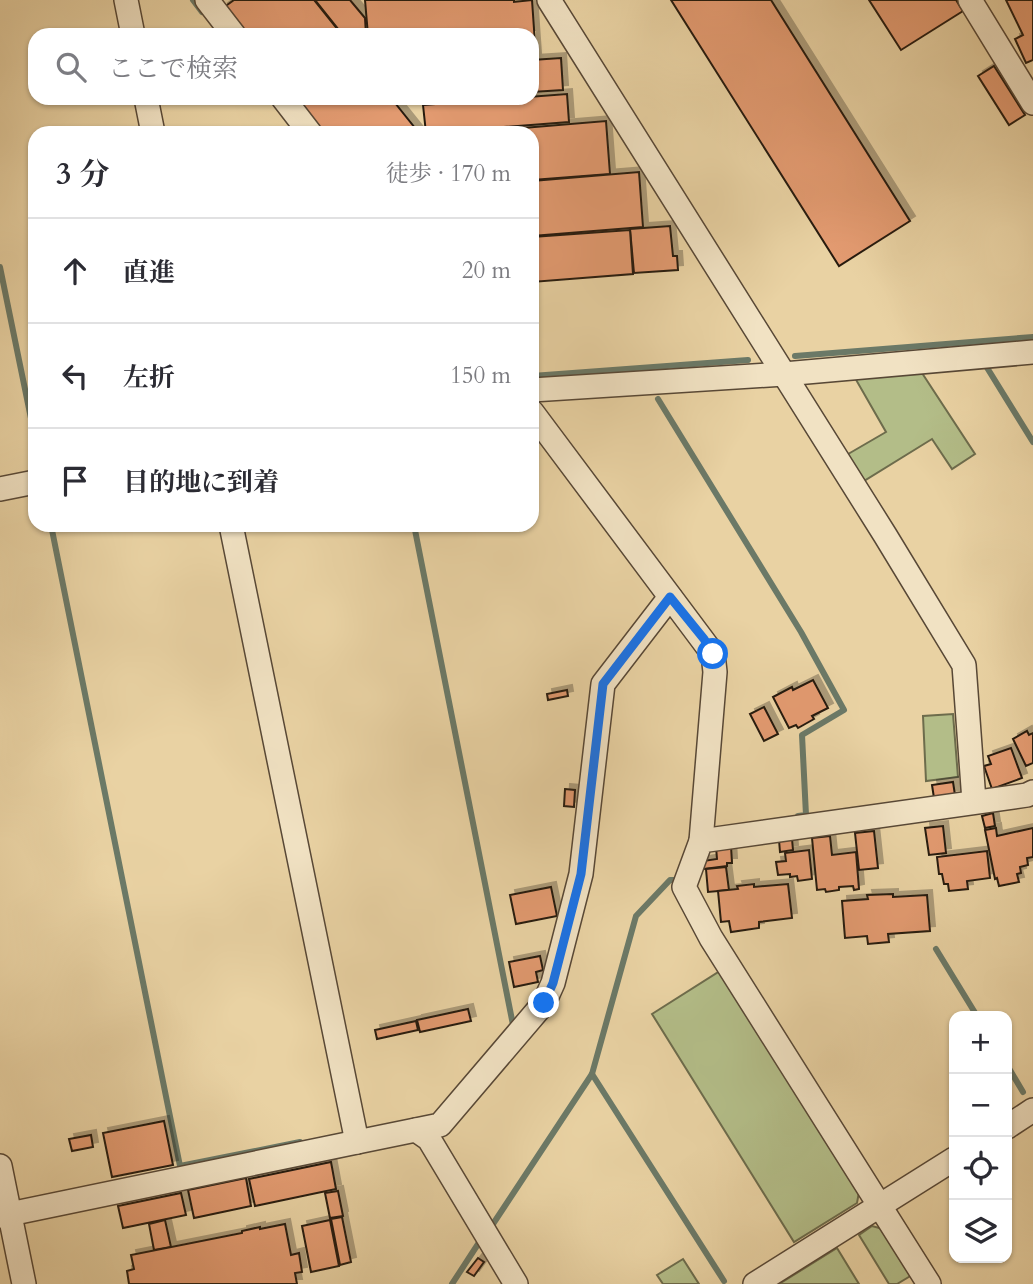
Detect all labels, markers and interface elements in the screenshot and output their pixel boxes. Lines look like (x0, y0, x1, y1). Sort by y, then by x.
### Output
search box (28, 28, 539, 105)
icon: search (52, 48, 90, 86)
text: ここで検索 (108, 51, 238, 86)
text: 3 分 (56, 154, 109, 195)
text: 徒歩 · 170 m (386, 158, 511, 189)
icon: ahead (56, 252, 94, 290)
text: 直進 (123, 255, 175, 290)
text: 20 m (462, 255, 511, 286)
icon: left (56, 357, 94, 395)
text: 左折 (123, 360, 175, 395)
text: 150 m (450, 360, 511, 391)
icon: arrive (56, 462, 94, 500)
text: 目的地に到着 (123, 465, 279, 500)
route start (697, 638, 728, 669)
route end (528, 987, 559, 1018)
map controls (949, 1011, 1012, 1263)
button: + (949, 1011, 1012, 1074)
button: − (949, 1074, 1012, 1137)
button: locate (949, 1137, 1012, 1200)
button: layers (949, 1200, 1012, 1263)

